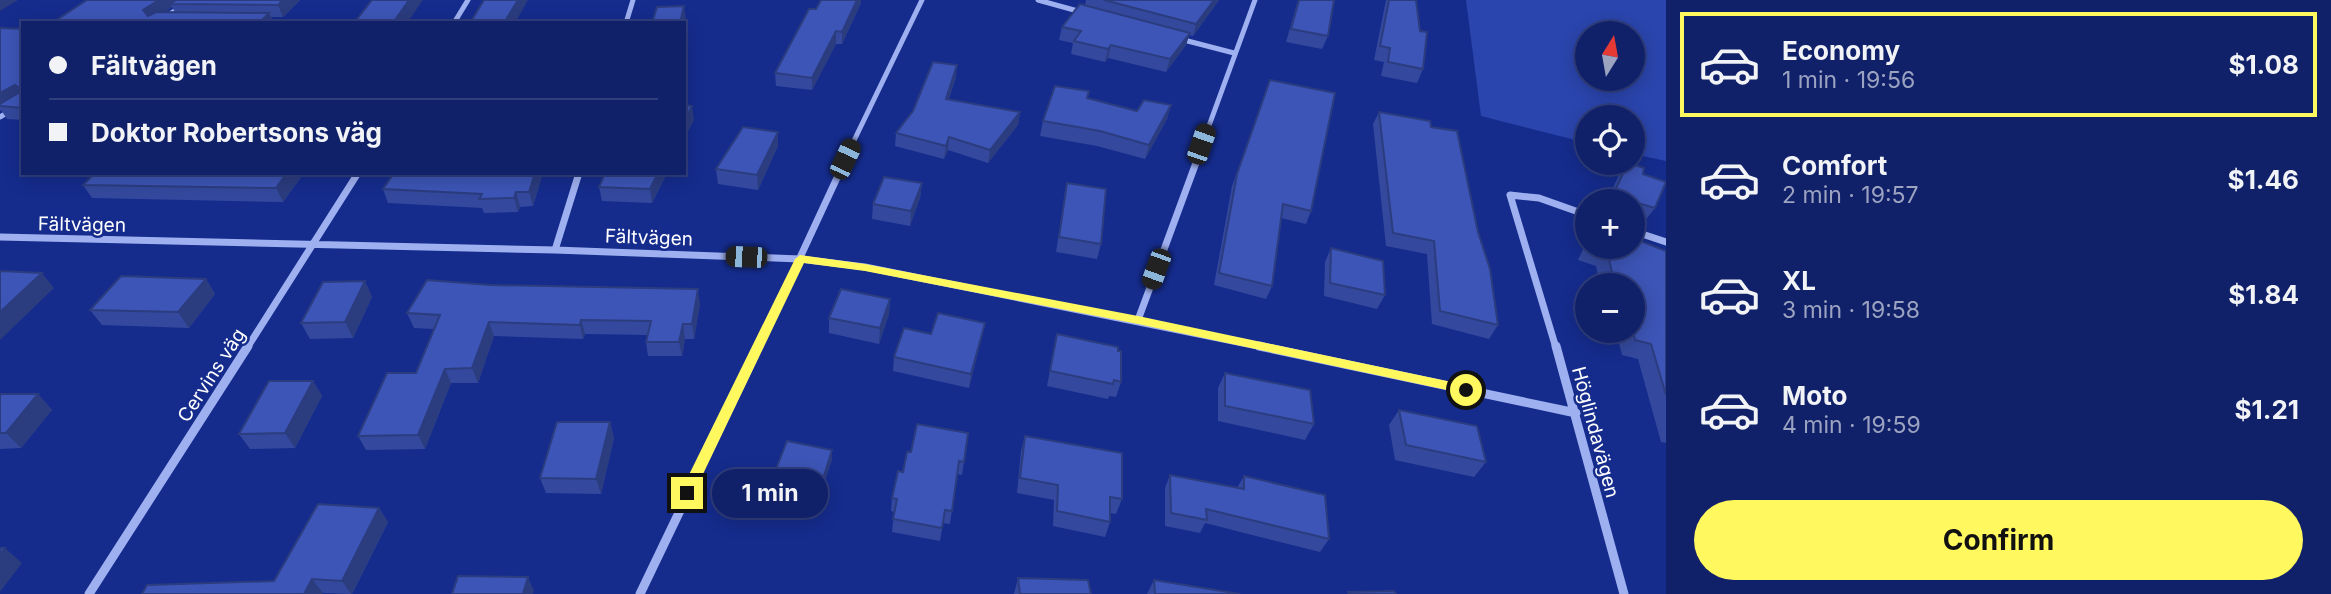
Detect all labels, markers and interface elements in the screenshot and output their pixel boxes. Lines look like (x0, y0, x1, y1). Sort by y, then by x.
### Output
north arrow (1575, 21, 1645, 91)
map controls (1575, 21, 1645, 343)
icon: car (1698, 33, 1761, 96)
text: Economy (1782, 35, 1900, 66)
text: $1.08 (2228, 49, 2299, 80)
text: Fältvägen (91, 50, 217, 81)
text: 1 min · 19:56 (1782, 66, 1915, 94)
button: locate (1575, 105, 1645, 175)
text: Doktor Robertsons väg (91, 117, 382, 148)
car (1185, 121, 1218, 167)
car (827, 136, 864, 182)
icon: car (1698, 148, 1761, 211)
text: Comfort (1782, 150, 1887, 181)
text: $1.46 (2228, 164, 2299, 195)
text: 2 min · 19:57 (1782, 181, 1919, 209)
button: + (1575, 189, 1645, 259)
street label: Fältvägen (38, 212, 126, 237)
street label: Fältvägen (605, 224, 693, 251)
car (725, 246, 768, 268)
car (1139, 246, 1174, 292)
icon: car (1698, 263, 1761, 326)
text: XL (1782, 265, 1816, 296)
button: − (1575, 273, 1645, 343)
text: $1.84 (2228, 279, 2299, 310)
text: 3 min · 19:58 (1782, 296, 1920, 324)
street label: Cervins väg (173, 324, 250, 426)
street label: Höglindavägen (1567, 364, 1624, 500)
route start (1450, 374, 1482, 406)
icon: car (1698, 378, 1761, 441)
text: Moto (1782, 380, 1847, 411)
text: $1.21 (2234, 394, 2299, 425)
text: 4 min · 19:59 (1782, 411, 1921, 439)
callout: 1 min (712, 468, 827, 518)
route end (671, 477, 703, 509)
text: 1 min (742, 479, 798, 507)
button: Confirm (1694, 500, 2303, 580)

